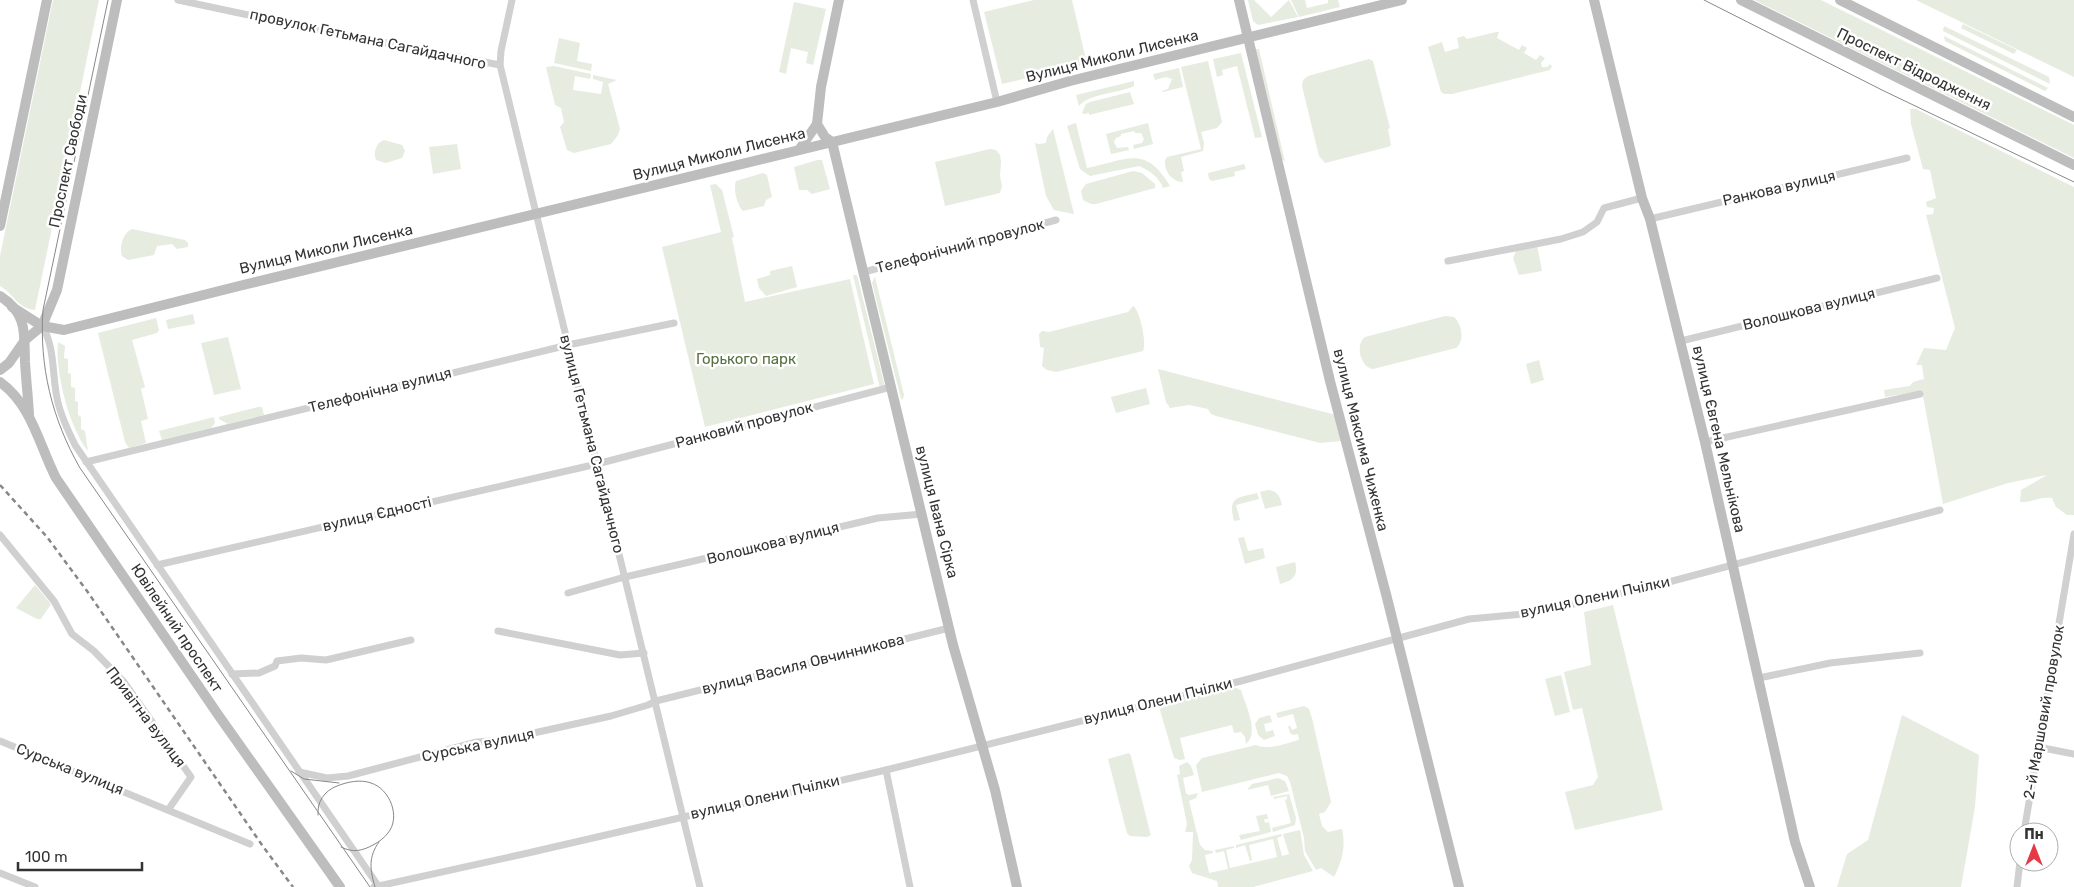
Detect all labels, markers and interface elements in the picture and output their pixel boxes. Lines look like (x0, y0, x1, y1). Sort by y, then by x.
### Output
street label: провулок Гетьмана Сагайдачного (248, 5, 488, 73)
street label: Проспект Відродження (1834, 24, 1994, 114)
street label: Вулиця Миколи Лисенка (1024, 26, 1200, 86)
street label: Проспект Свободи (45, 93, 91, 229)
street label: Вулиця Миколи Лисенка (631, 124, 807, 184)
street label: Ранкова вулиця (1721, 166, 1837, 210)
street label: Телефонічний провулок (874, 215, 1046, 277)
street label: Вулиця Миколи Лисенка (238, 220, 414, 278)
street label: Волошкова вулиця (1741, 284, 1877, 334)
street label: вулиця Гетьмана Сагайдачного (556, 333, 628, 555)
street label: вулиця Євгена Мельнікова (1689, 344, 1749, 534)
street label: вулиця Максима Чиженка (1330, 347, 1392, 533)
park label: Горького парк (696, 350, 796, 368)
street label: Телефонічна вулиця (306, 363, 454, 417)
street label: Ранковий провулок (673, 398, 815, 452)
street label: вулиця Івана Сірка (912, 444, 962, 580)
street label: вулиця Єдності (321, 493, 433, 535)
street label: Волошкова вулиця (705, 518, 841, 568)
street label: Ювілейний проспект (127, 560, 227, 696)
street label: вулиця Олени Пчілки (1518, 572, 1672, 622)
street label: 2-й Маршовий провулок (2020, 624, 2068, 800)
street label: вулиця Василя Овчинникова (700, 630, 906, 698)
street label: Привітна вулиця (102, 663, 190, 771)
street label: вулиця Олени Пчілки (1082, 674, 1234, 728)
street label: Сурська вулиця (420, 724, 536, 766)
street label: Сурська вулиця (14, 739, 126, 799)
street label: вулиця Олени Пчілки (689, 771, 841, 823)
north arrow (2009, 822, 2059, 872)
text: Пн (2024, 826, 2044, 843)
scale bar (18, 840, 141, 872)
text: 100 m (25, 848, 67, 866)

